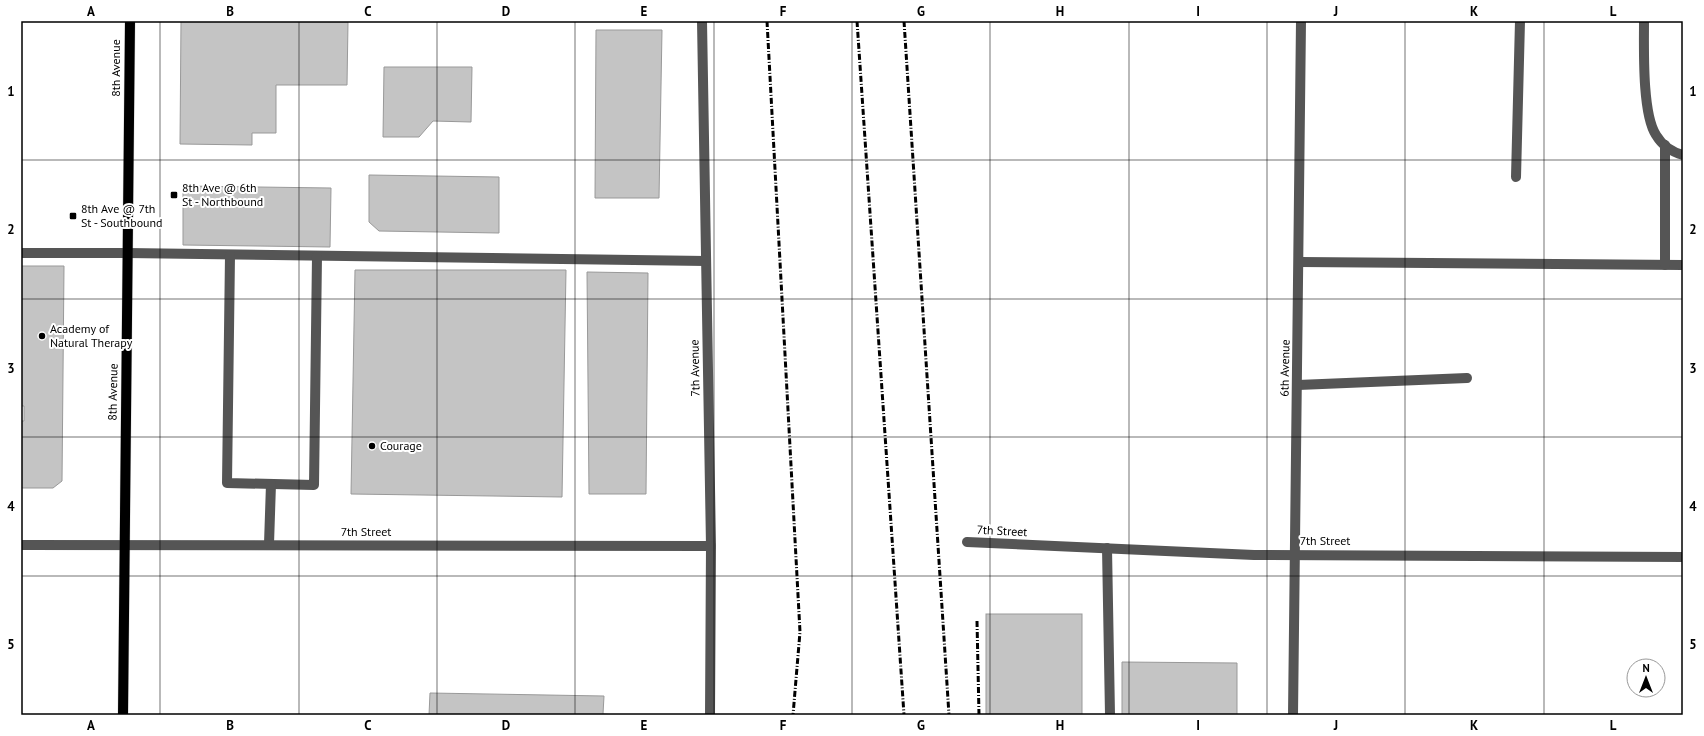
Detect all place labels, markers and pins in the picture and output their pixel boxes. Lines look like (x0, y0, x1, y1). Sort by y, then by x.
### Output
place label: 8th Ave @ 6th St - Northbound (182, 180, 263, 209)
marker: 8th Ave @ 6th St - Northbound (169, 190, 179, 200)
place label: 8th Ave @ 7th St - Southbound (81, 201, 163, 230)
marker: 8th Ave @ 7th St - Southbound (68, 211, 78, 221)
place label: Academy of Natural Therapy (50, 321, 133, 350)
marker: Academy of Natural Therapy (37, 331, 47, 341)
place label: Courage (380, 438, 422, 453)
marker: Courage (367, 441, 377, 451)

